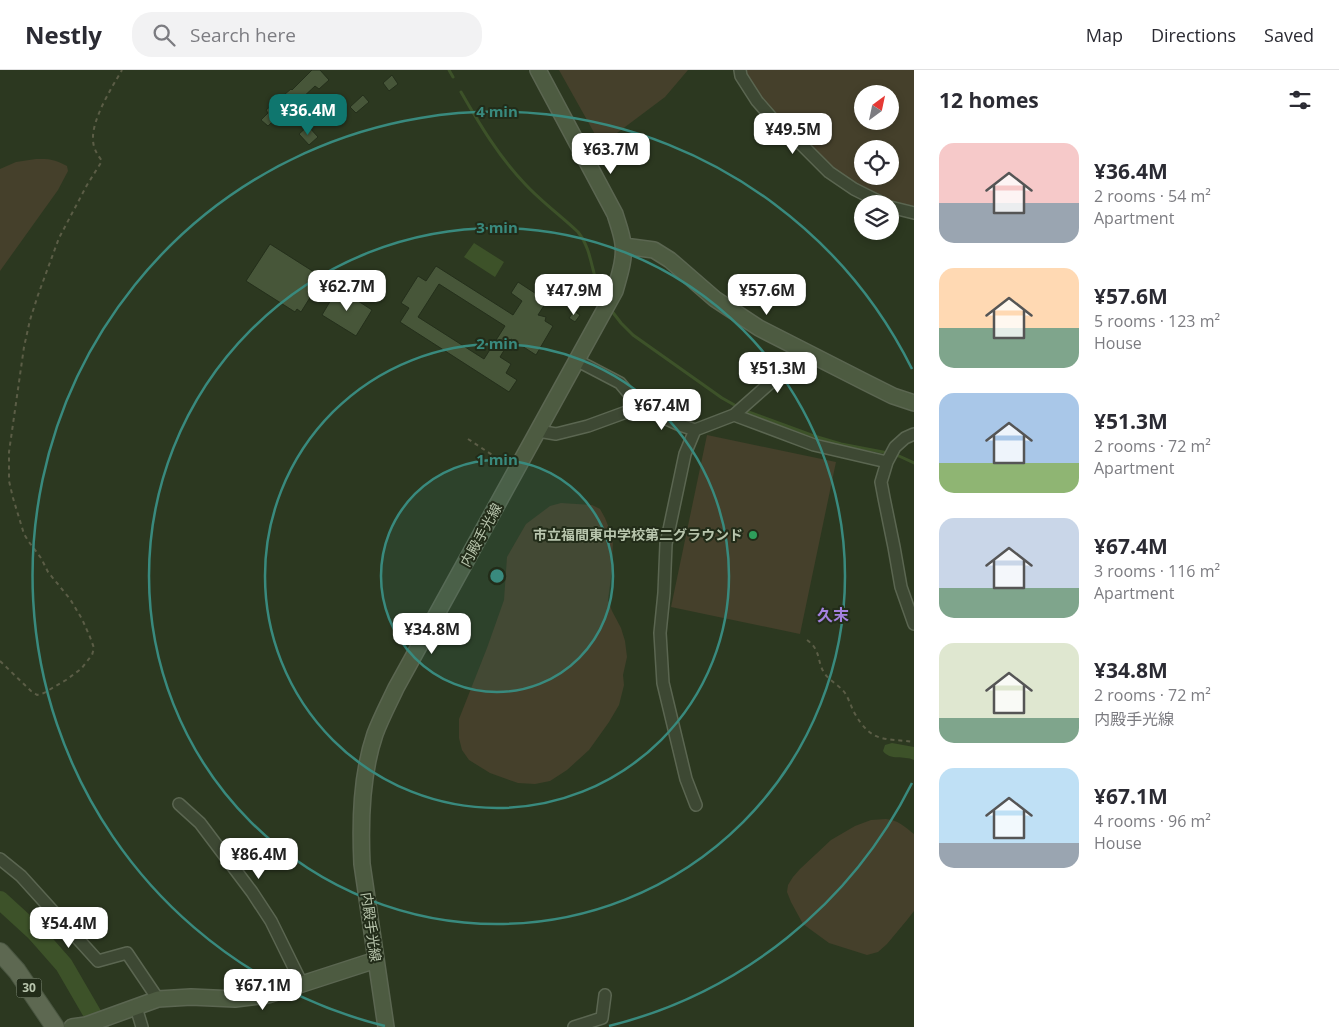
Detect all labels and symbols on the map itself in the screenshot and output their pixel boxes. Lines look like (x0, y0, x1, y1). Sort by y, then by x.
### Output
north arrow (854, 85, 899, 130)
pin: ¥36.4M (267, 93, 349, 136)
text: 4 min (476, 101, 518, 121)
pin: ¥49.5M (752, 112, 834, 155)
pin: ¥63.7M (570, 132, 652, 175)
text: 3 min (476, 217, 518, 237)
pin: ¥62.7M (306, 270, 388, 312)
pin: ¥47.9M (533, 274, 615, 316)
pin: ¥57.6M (726, 274, 808, 316)
text: 2 min (476, 333, 518, 353)
pin: ¥51.3M (737, 352, 819, 394)
pin: ¥67.4M (621, 388, 703, 431)
text: 1 min (476, 449, 518, 469)
street label: 内殿手光線 (455, 500, 506, 570)
place label: 市立福間東中学校第二グラウンド (533, 525, 743, 544)
marker: 市立福間東中学校第二グラウンド (747, 529, 759, 541)
centre of rings (488, 567, 506, 585)
district label: 久末 (817, 604, 849, 626)
pin: ¥34.8M (391, 612, 473, 655)
pin: ¥86.4M (218, 838, 300, 880)
street label: 内殿手光線 (357, 891, 386, 963)
pin: ¥54.4M (28, 906, 110, 949)
pin: ¥67.1M (222, 968, 304, 1011)
road number: 30 (16, 978, 42, 998)

